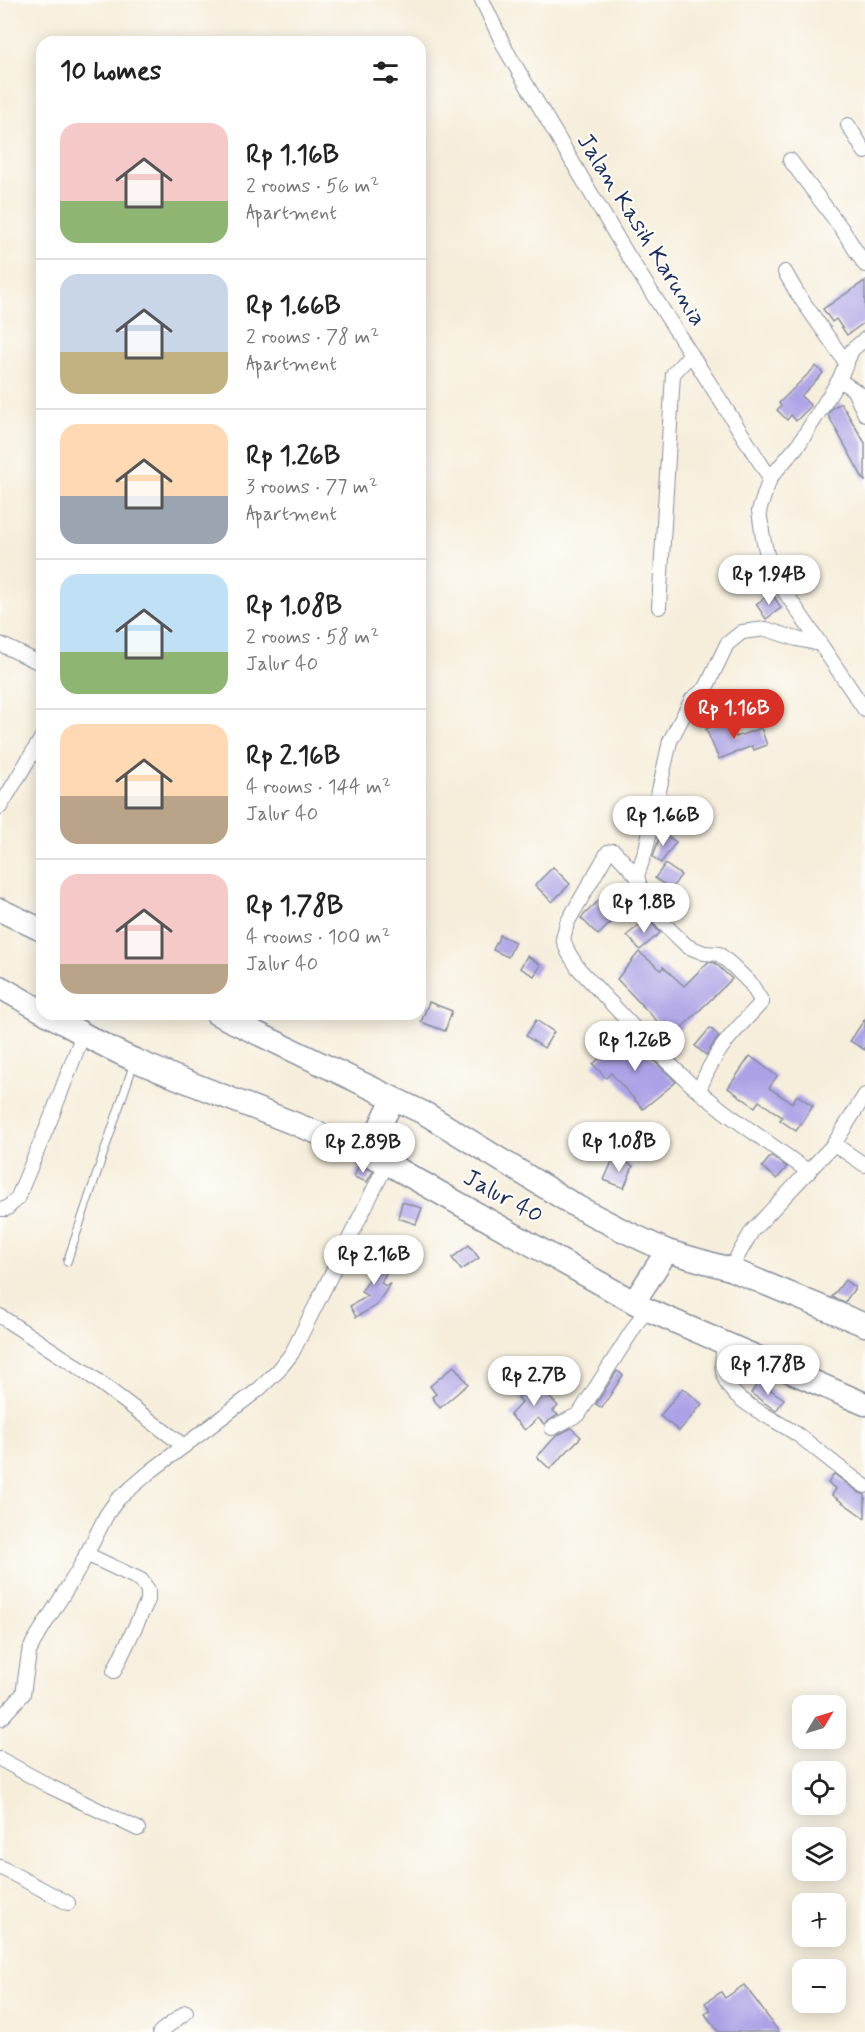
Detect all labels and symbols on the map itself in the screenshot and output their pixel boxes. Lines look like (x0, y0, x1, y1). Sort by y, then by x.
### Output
street label: Jalan Kasih Karunia (569, 128, 713, 332)
pin: Rp 1.94B (707, 555, 831, 606)
pin: Rp 1.16B (672, 689, 796, 740)
pin: Rp 1.66B (601, 796, 725, 847)
pin: Rp 1.8B (589, 883, 699, 934)
pin: Rp 1.26B (573, 1021, 697, 1072)
pin: Rp 1.08B (557, 1122, 681, 1173)
pin: Rp 2.89B (301, 1123, 425, 1174)
street label: Jalur 40 (458, 1162, 548, 1232)
pin: Rp 2.16B (312, 1235, 436, 1286)
pin: Rp 1.78B (706, 1345, 830, 1396)
pin: Rp 2.7B (479, 1356, 589, 1407)
north arrow (792, 1695, 846, 1749)

